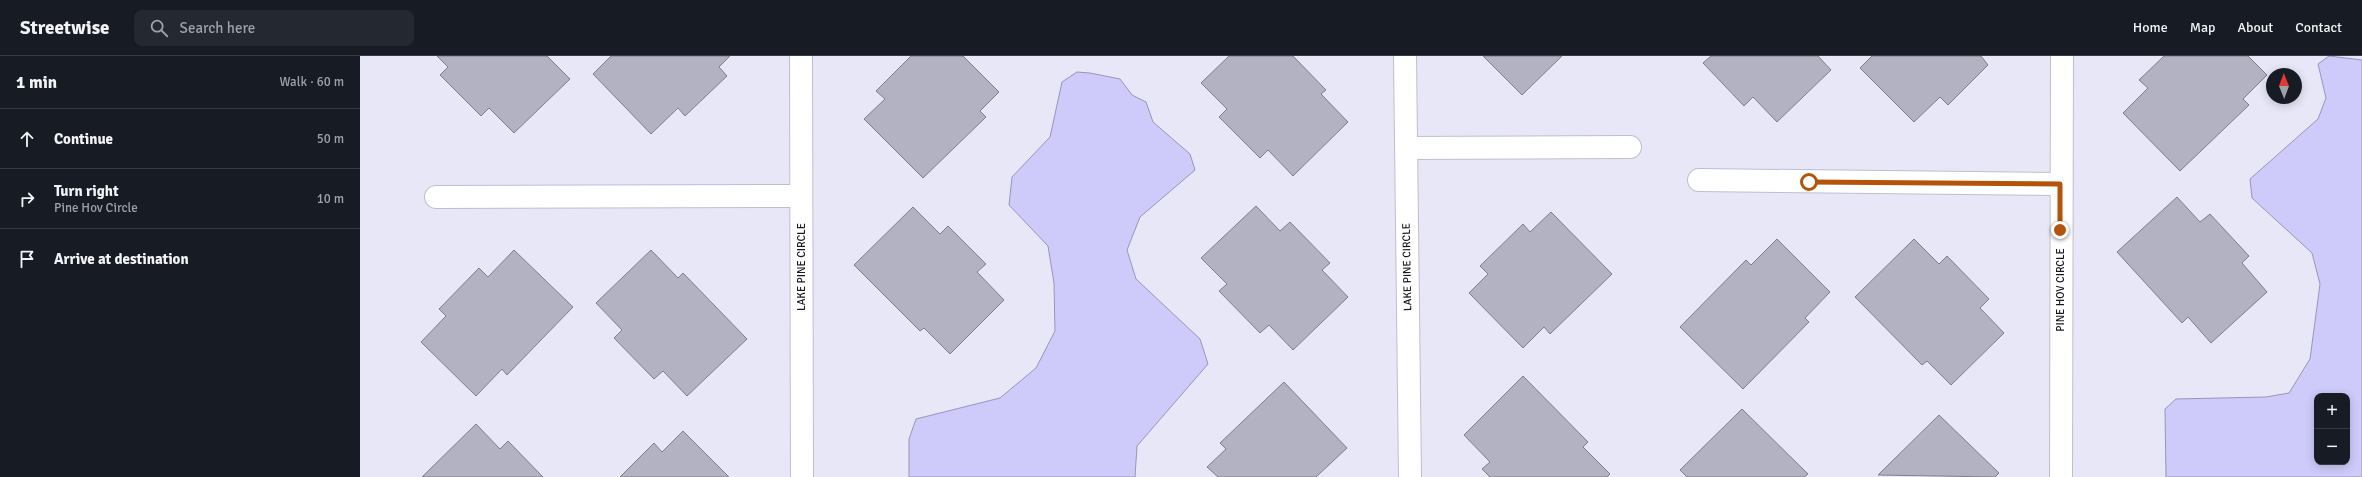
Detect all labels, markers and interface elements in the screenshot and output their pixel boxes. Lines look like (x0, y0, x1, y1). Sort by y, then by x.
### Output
search box (134, 10, 414, 46)
text: Streetwise (20, 16, 110, 40)
icon: search (148, 17, 170, 39)
text: Search here (180, 19, 255, 37)
text: Home (2133, 19, 2168, 36)
text: Map (2190, 19, 2215, 36)
text: About (2237, 19, 2273, 36)
text: Contact (2295, 19, 2342, 36)
north arrow (2266, 68, 2302, 104)
text: 1 min (16, 72, 57, 93)
text: Walk · 60 m (280, 74, 344, 90)
icon: ahead (16, 128, 38, 150)
text: Continue (54, 130, 113, 148)
text: 50 m (317, 131, 344, 147)
route start (1800, 173, 1818, 191)
text: Turn right (54, 182, 119, 200)
icon: right (16, 188, 38, 210)
text: 10 m (317, 191, 344, 207)
text: Pine Hov Circle (54, 200, 138, 216)
route end (2051, 221, 2069, 239)
street label: LAKE PINE CIRCLE (795, 223, 808, 311)
street label: LAKE PINE CIRCLE (1400, 223, 1414, 311)
icon: arrive (16, 248, 38, 270)
street label: PINE HOV CIRCLE (2054, 248, 2067, 332)
text: Arrive at destination (54, 250, 189, 268)
map controls (2314, 393, 2350, 465)
button: + (2314, 393, 2350, 429)
button: − (2314, 429, 2350, 465)

